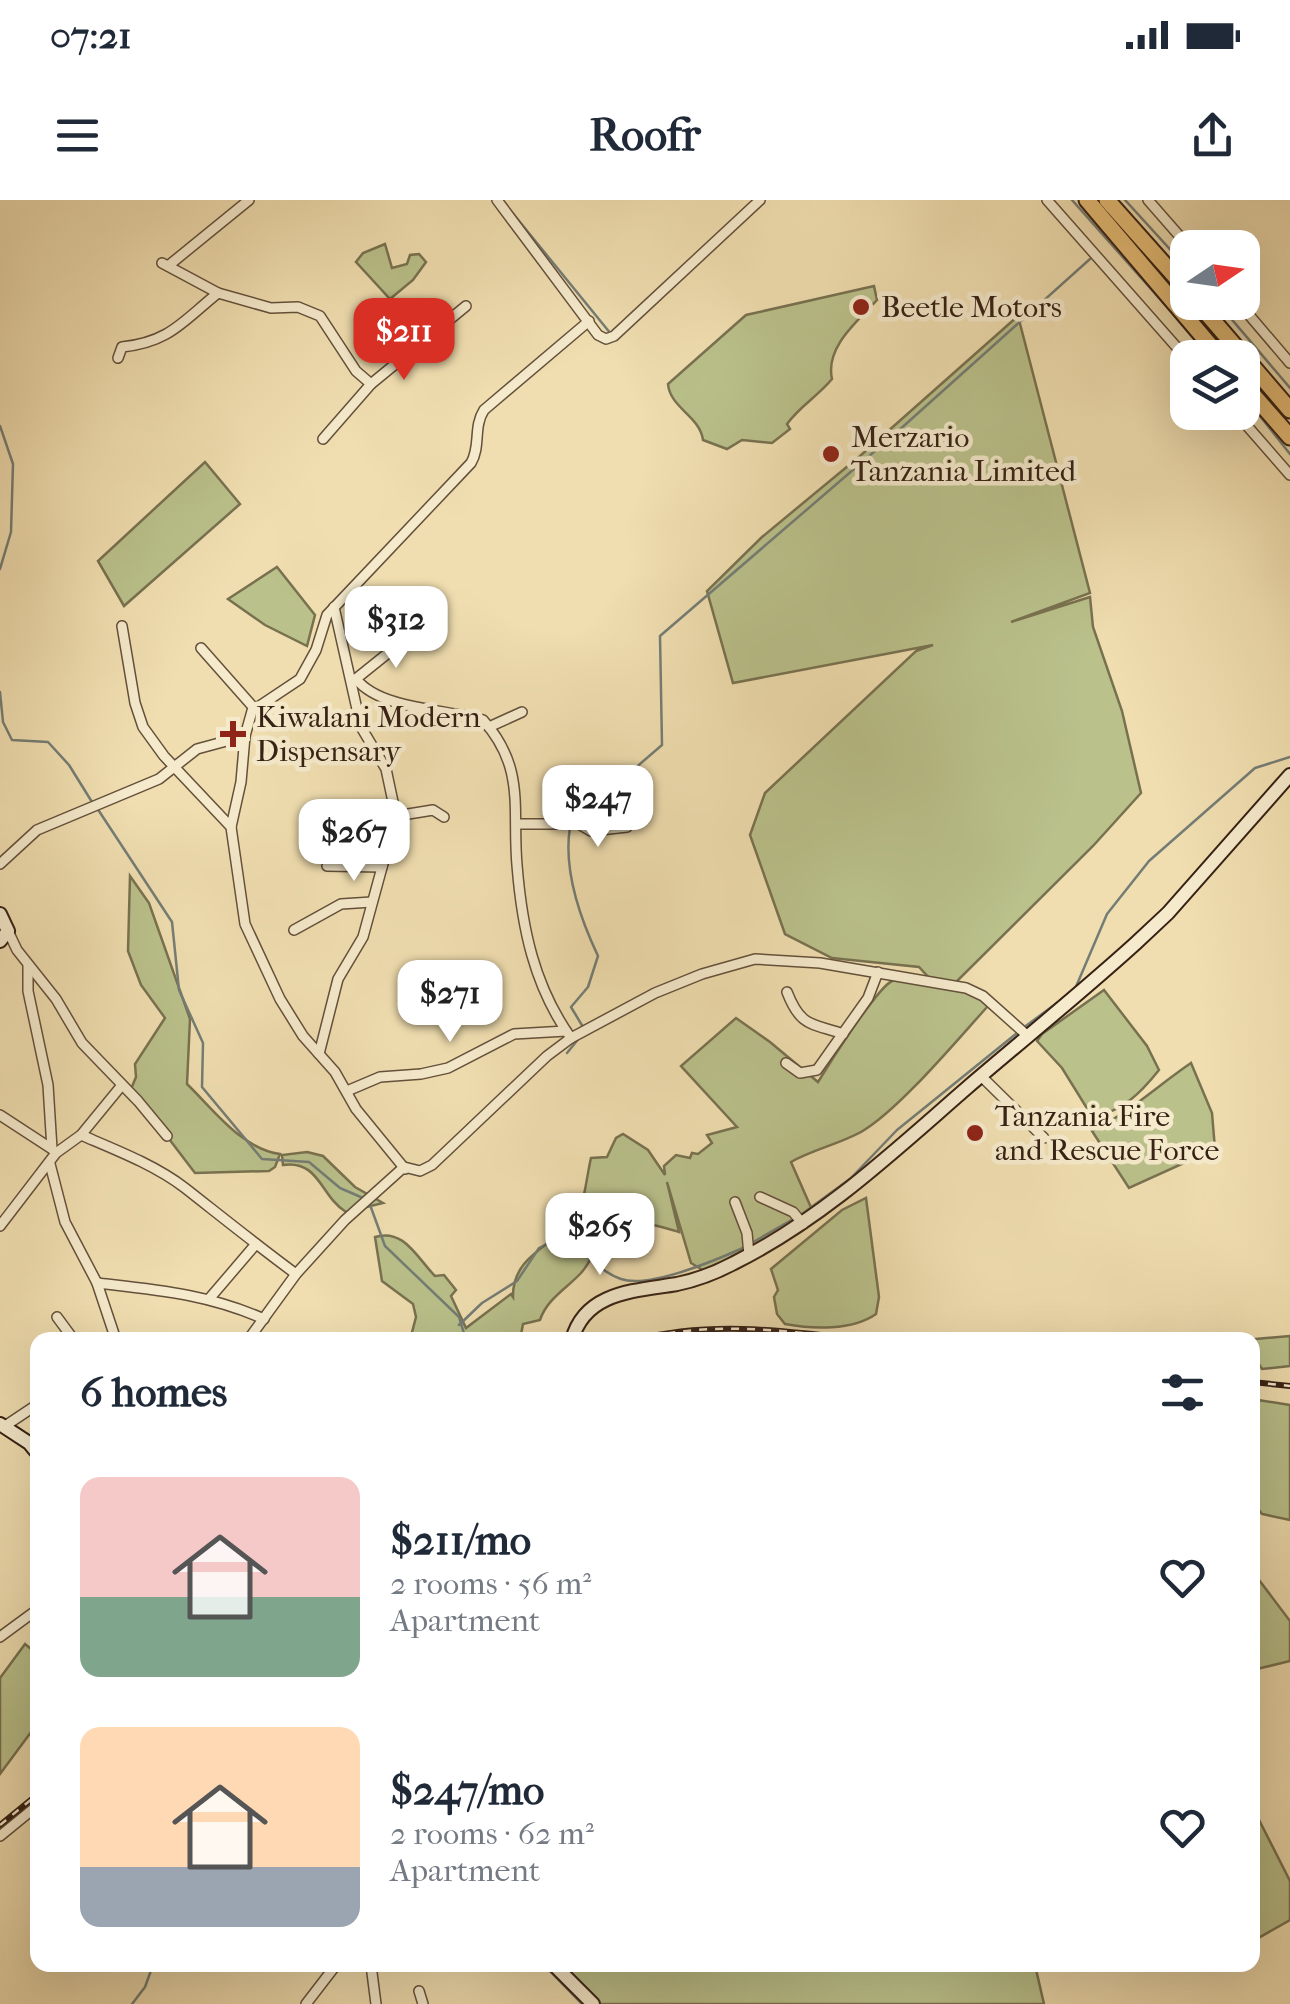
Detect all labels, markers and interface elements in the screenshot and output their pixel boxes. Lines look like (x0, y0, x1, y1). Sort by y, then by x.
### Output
text: 07:21 (50, 13, 132, 58)
icon: menu (50, 108, 105, 163)
icon: share (1185, 108, 1240, 163)
text: Roofr (589, 109, 701, 162)
north arrow (1170, 230, 1260, 320)
map controls (1170, 230, 1260, 430)
place label: Beetle Motors (881, 290, 1062, 325)
marker: Beetle Motors (850, 296, 872, 318)
pin: $211 (345, 298, 463, 383)
text: $211 (376, 312, 432, 349)
button: layers (1170, 340, 1260, 430)
place label: Merzario Tanzania Limited (851, 420, 1077, 489)
marker: Merzario Tanzania Limited (820, 443, 842, 465)
pin: $312 (337, 586, 455, 671)
text: $312 (367, 600, 425, 637)
place label: Kiwalani Modern Dispensary (256, 700, 481, 769)
marker: Kiwalani Modern Dispensary (220, 721, 246, 747)
pin: $247 (539, 765, 657, 850)
text: $247 (564, 779, 632, 816)
pin: $267 (295, 799, 413, 884)
text: $267 (321, 813, 387, 850)
pin: $271 (391, 960, 509, 1045)
text: $271 (420, 974, 480, 1011)
place label: Tanzania Fire and Rescue Force (995, 1099, 1219, 1168)
marker: Tanzania Fire and Rescue Force (964, 1122, 986, 1144)
pin: $265 (541, 1193, 659, 1278)
text: $265 (567, 1207, 633, 1244)
icon: filters (1155, 1365, 1210, 1420)
text: 6 homes (80, 1368, 227, 1417)
text: $211/mo (390, 1516, 531, 1565)
icon: home (160, 1517, 280, 1637)
icon: heart (1155, 1550, 1210, 1605)
text: 2 rooms · 56 m² (390, 1565, 591, 1602)
text: Apartment (390, 1602, 540, 1639)
text: $247/mo (390, 1766, 544, 1815)
icon: home (160, 1767, 280, 1887)
icon: heart (1155, 1800, 1210, 1855)
text: 2 rooms · 62 m² (390, 1815, 594, 1852)
text: Apartment (390, 1852, 540, 1889)

